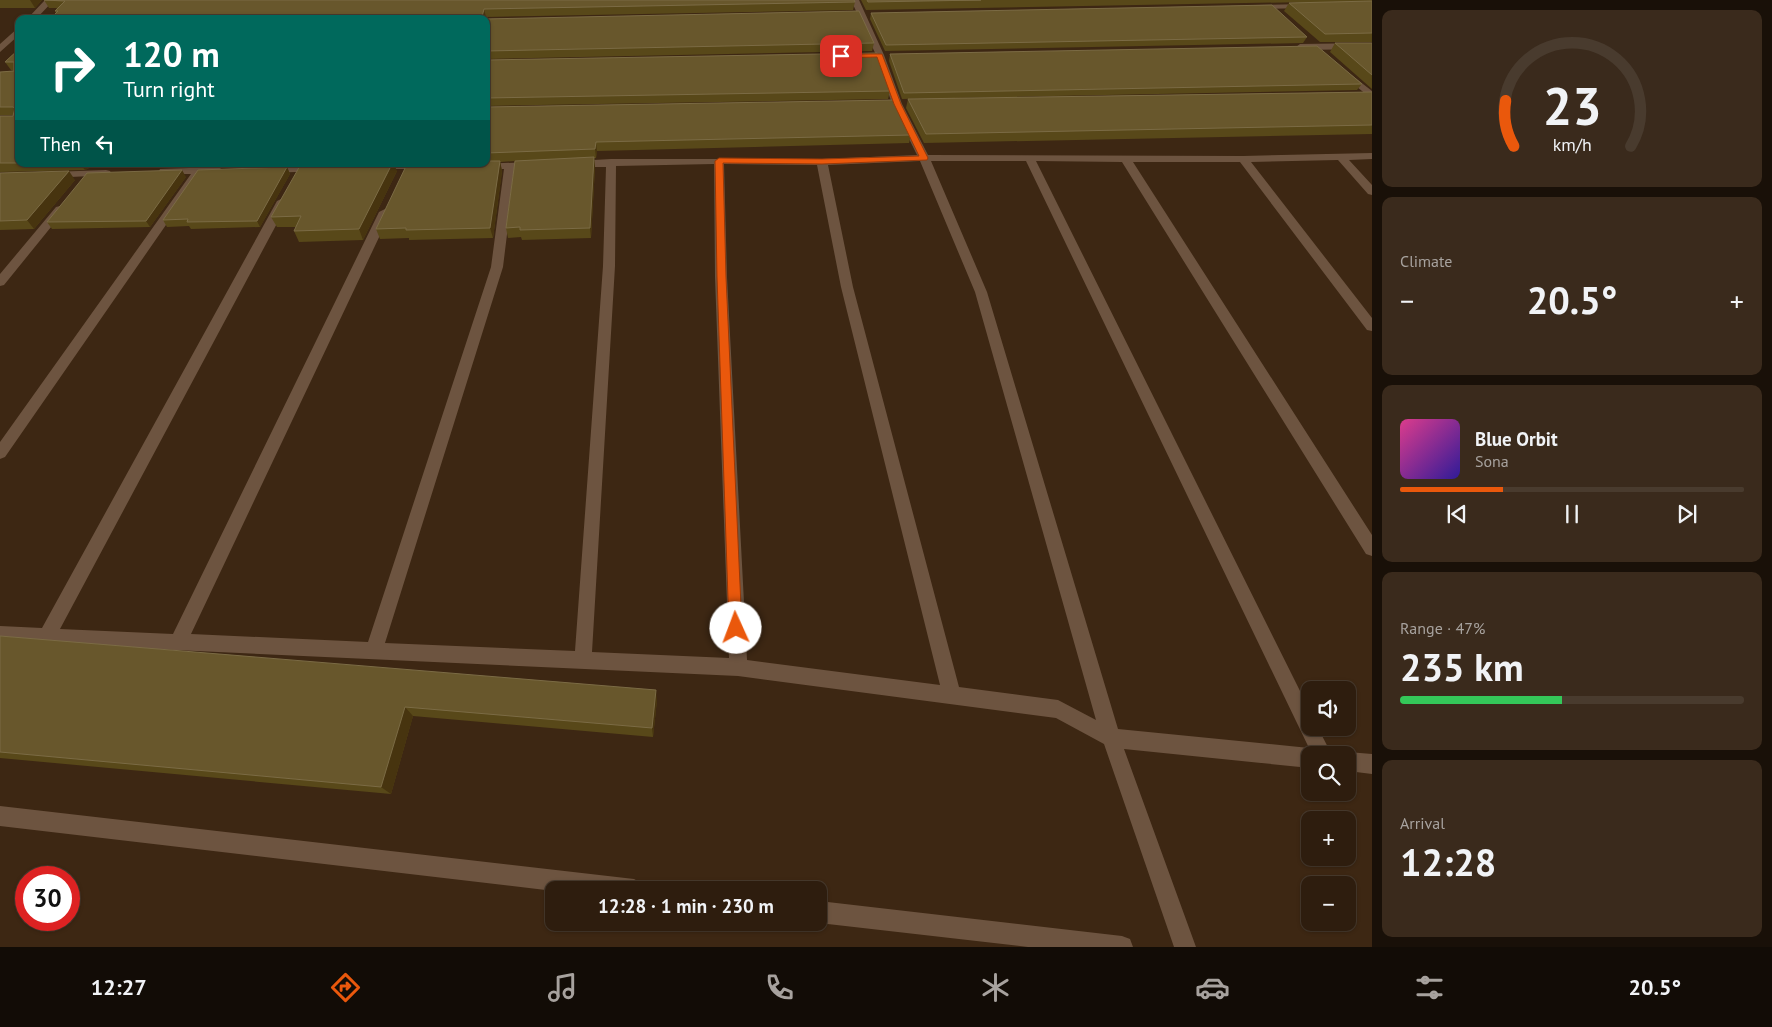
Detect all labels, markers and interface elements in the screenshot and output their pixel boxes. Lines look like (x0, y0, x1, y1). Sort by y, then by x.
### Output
text: 120 m (123, 31, 220, 77)
icon: right (40, 35, 105, 100)
pin (820, 35, 862, 77)
icon: arrive (827, 42, 855, 70)
text: 23 (1543, 72, 1601, 139)
text: Turn right (123, 75, 215, 103)
icon: left (91, 130, 119, 158)
text: Then (40, 132, 81, 156)
text: km/h (1552, 133, 1592, 156)
text: Climate (1400, 251, 1452, 271)
text: 20.5° (1527, 275, 1617, 324)
text: − (1400, 282, 1414, 319)
text: + (1730, 282, 1744, 319)
text: Blue Orbit (1475, 427, 1558, 451)
text: Sona (1475, 451, 1509, 471)
icon: previous (1443, 500, 1471, 528)
icon: pause (1558, 500, 1586, 528)
icon: next (1673, 500, 1701, 528)
position arrow (709, 601, 761, 653)
text: Range · 47% (1400, 618, 1485, 638)
text: 235 km (1400, 642, 1524, 691)
map controls (1301, 681, 1356, 931)
button: sound (1301, 681, 1356, 736)
button: search (1301, 746, 1356, 801)
button: + (1301, 811, 1356, 866)
text: Arrival (1400, 813, 1445, 833)
text: 12:28 (1400, 837, 1496, 886)
speed limit sign: 30 (15, 866, 80, 931)
button: − (1301, 876, 1356, 931)
text: 12:28 · 1 min · 230 m (598, 894, 774, 918)
icon: directions (328, 970, 363, 1005)
icon: music (545, 970, 580, 1005)
icon: phone (762, 970, 797, 1005)
icon: climate (978, 970, 1013, 1005)
icon: car (1195, 970, 1230, 1005)
icon: filters (1412, 970, 1447, 1005)
text: 12:27 (91, 973, 147, 1001)
text: 20.5° (1629, 973, 1681, 1001)

